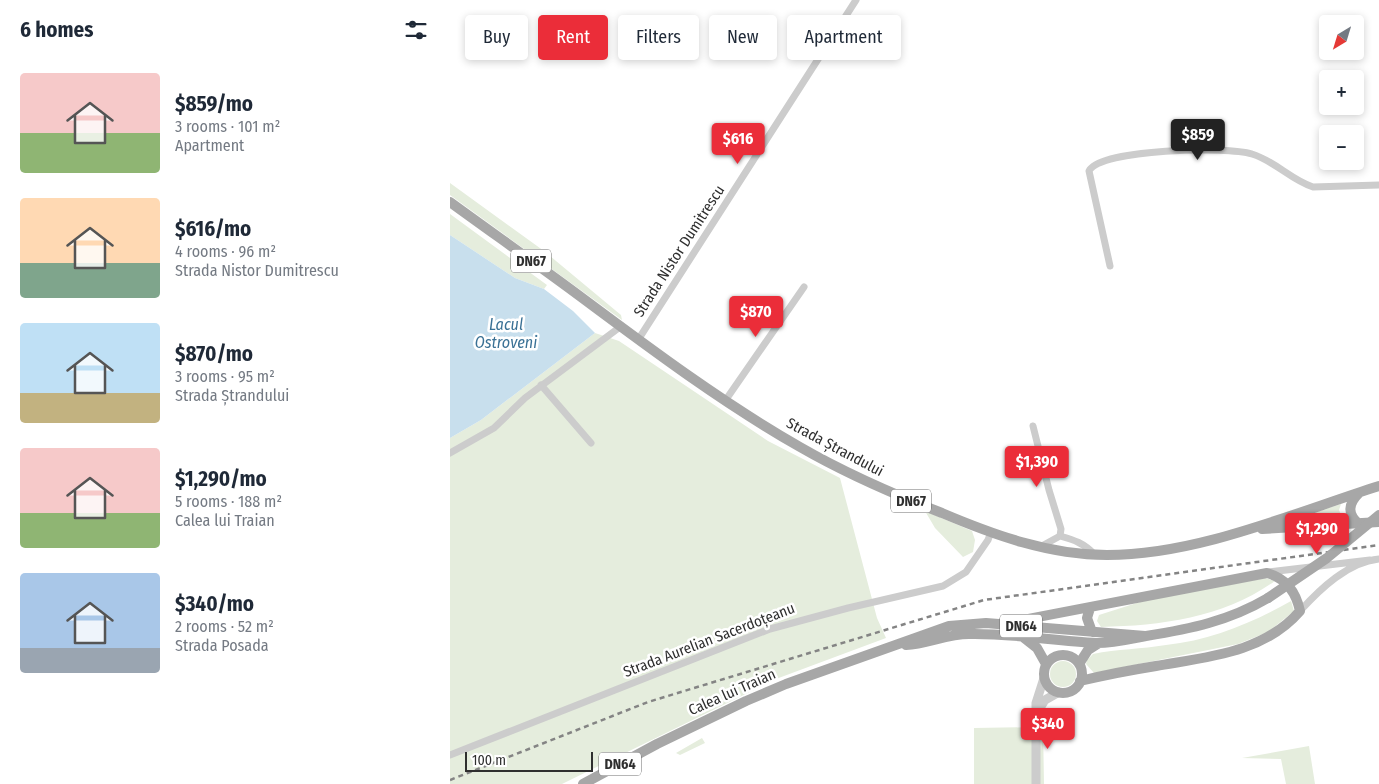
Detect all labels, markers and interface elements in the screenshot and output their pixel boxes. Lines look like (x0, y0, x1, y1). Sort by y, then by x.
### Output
chip: Buy (465, 15, 528, 60)
chip: Rent (538, 15, 608, 60)
chip: Filters (618, 15, 699, 60)
chip: New (709, 15, 777, 60)
chip: Apartment (787, 15, 901, 60)
north arrow (1319, 15, 1364, 60)
map controls (1319, 15, 1364, 170)
icon: filters (402, 16, 430, 44)
text: 6 homes (20, 17, 93, 43)
button: + (1319, 70, 1364, 115)
text: $859/mo (175, 91, 253, 117)
icon: home (60, 93, 120, 153)
text: 3 rooms · 101 m² (175, 117, 280, 136)
pin: $859 (1168, 119, 1228, 161)
pin: $616 (708, 122, 768, 165)
text: $859 (1182, 125, 1214, 144)
button: − (1319, 125, 1364, 170)
text: $616 (723, 129, 753, 148)
text: Apartment (175, 136, 244, 155)
street label: Strada Nistor Dumitrescu (630, 182, 728, 320)
text: $616/mo (175, 216, 251, 242)
icon: home (60, 218, 120, 278)
text: 4 rooms · 96 m² (175, 242, 276, 261)
road number: DN67 (511, 250, 551, 272)
text: Strada Nistor Dumitrescu (175, 261, 339, 280)
pin: $870 (726, 296, 786, 338)
text: $870 (740, 302, 772, 321)
water label: Lacul Ostroveni (475, 315, 537, 352)
text: $870/mo (175, 341, 253, 367)
icon: home (60, 343, 120, 403)
text: 3 rooms · 95 m² (175, 367, 275, 386)
text: Strada Ștrandului (175, 386, 289, 405)
street label: Strada Ștrandului (783, 414, 887, 481)
pin: $1,390 (996, 446, 1078, 488)
text: $1,390 (1016, 452, 1058, 471)
text: $1,290/mo (175, 466, 267, 492)
icon: home (60, 468, 120, 528)
road number: DN67 (891, 490, 931, 512)
text: 5 rooms · 188 m² (175, 492, 282, 511)
text: Calea lui Traian (175, 511, 275, 530)
pin: $1,290 (1276, 512, 1358, 555)
text: $1,290 (1296, 519, 1338, 538)
text: $340/mo (175, 591, 254, 617)
icon: home (60, 593, 120, 653)
street label: Strada Aurelian Sacerdoțeanu (621, 599, 798, 682)
road number: DN64 (1000, 614, 1042, 638)
text: 2 rooms · 52 m² (175, 617, 274, 636)
text: Strada Posada (175, 636, 269, 655)
street label: Calea lui Traian (686, 665, 778, 719)
pin: $340 (1018, 708, 1078, 750)
text: $340 (1032, 714, 1064, 733)
scale bar (465, 749, 592, 772)
text: 100 m (472, 752, 506, 769)
road number: DN64 (599, 752, 641, 776)

